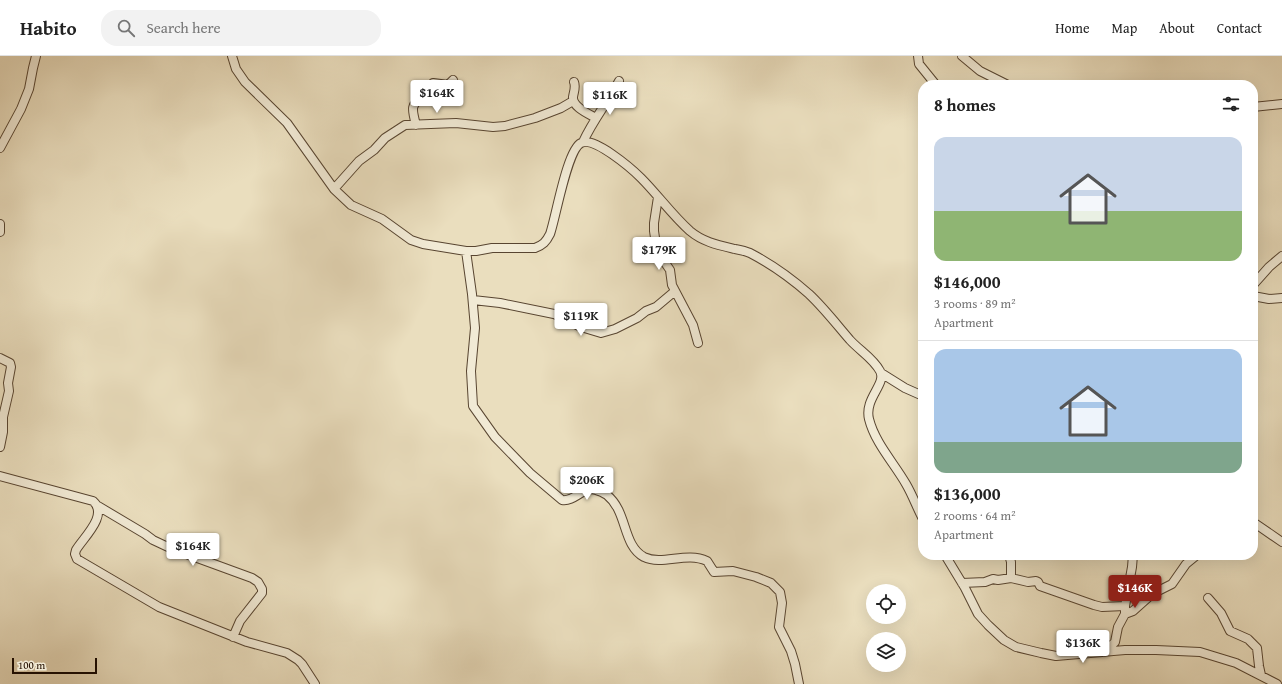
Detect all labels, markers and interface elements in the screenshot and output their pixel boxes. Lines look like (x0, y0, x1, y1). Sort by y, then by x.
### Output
search box (101, 10, 381, 46)
text: Habito (20, 14, 77, 42)
icon: search (115, 17, 137, 39)
text: Search here (147, 17, 221, 38)
text: Home (1055, 18, 1090, 38)
text: Map (1112, 18, 1137, 38)
text: About (1159, 18, 1195, 38)
text: Contact (1217, 18, 1262, 38)
pin: $164K (409, 80, 465, 114)
pin: $116K (582, 82, 638, 116)
text: $164K (419, 83, 455, 102)
text: $116K (592, 85, 628, 104)
text: 8 homes (934, 92, 996, 117)
icon: filters (1220, 93, 1242, 115)
icon: home (1052, 163, 1124, 235)
pin: $179K (631, 237, 687, 271)
text: $179K (641, 240, 677, 259)
text: $146,000 (934, 269, 1000, 294)
text: 3 rooms · 89 m² (934, 294, 1016, 313)
pin: $119K (553, 303, 609, 337)
text: $119K (563, 306, 599, 325)
text: Apartment (934, 313, 994, 332)
icon: home (1052, 375, 1124, 447)
pin: $206K (559, 467, 615, 501)
text: $206K (569, 470, 605, 489)
text: $136,000 (934, 481, 1000, 506)
text: 2 rooms · 64 m² (934, 506, 1016, 525)
text: Apartment (934, 525, 994, 544)
pin: $164K (165, 533, 221, 567)
text: $164K (175, 536, 211, 555)
pin: $146K (1107, 575, 1163, 609)
text: $146K (1117, 578, 1153, 597)
map controls (866, 584, 906, 672)
button: locate (866, 584, 906, 624)
pin: $136K (1055, 630, 1111, 664)
button: layers (866, 632, 906, 672)
text: $136K (1065, 633, 1101, 652)
scale bar (12, 656, 97, 675)
text: 100 m (18, 657, 45, 673)

